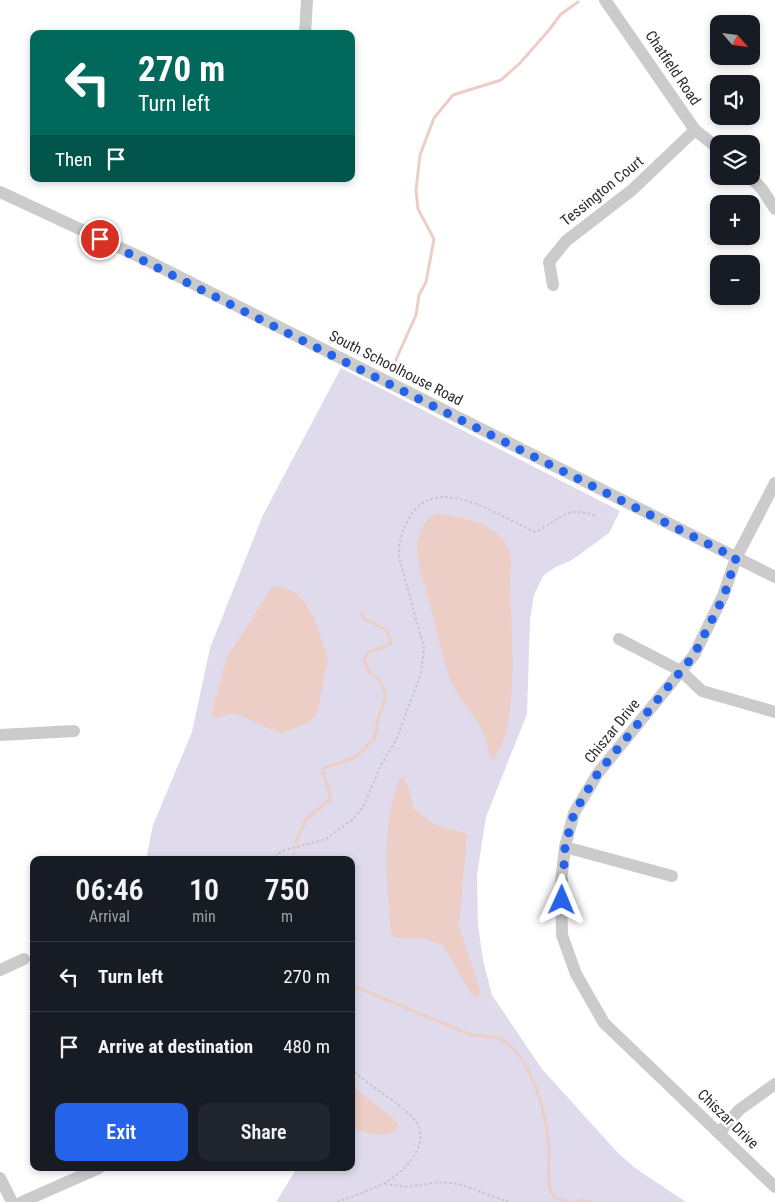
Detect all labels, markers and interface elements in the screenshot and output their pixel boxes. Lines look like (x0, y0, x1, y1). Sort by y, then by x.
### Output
north arrow (710, 15, 760, 65)
map controls (710, 15, 760, 305)
street label: Chatfield Road (641, 27, 705, 109)
text: 270 m (138, 49, 225, 90)
icon: left (55, 50, 120, 115)
button: sound (710, 75, 760, 125)
text: Turn left (138, 91, 210, 116)
button: layers (710, 135, 760, 185)
icon: arrive (102, 145, 130, 173)
text: Then (55, 148, 92, 171)
street label: Tessington Court (557, 152, 647, 230)
button: + (710, 195, 760, 245)
pin (79, 218, 121, 260)
icon: arrive (86, 225, 114, 253)
button: − (710, 255, 760, 305)
street label: South Schoolhouse Road (326, 326, 466, 410)
street label: Chiszar Drive (581, 695, 643, 767)
text: 06:46 (75, 872, 144, 907)
text: 10 (189, 872, 219, 907)
text: 750 (264, 872, 310, 907)
position arrow (535, 873, 587, 925)
text: Arrival (89, 907, 130, 926)
text: min (192, 907, 216, 926)
text: m (281, 907, 293, 926)
icon: left (55, 963, 83, 991)
text: Turn left (98, 965, 163, 988)
text: 270 m (283, 965, 330, 988)
icon: arrive (55, 1033, 83, 1061)
text: Arrive at destination (98, 1035, 253, 1058)
text: 480 m (283, 1035, 330, 1058)
street label: Chiszar Drive (694, 1086, 762, 1152)
button: Exit (55, 1103, 188, 1161)
button: Share (198, 1103, 330, 1161)

